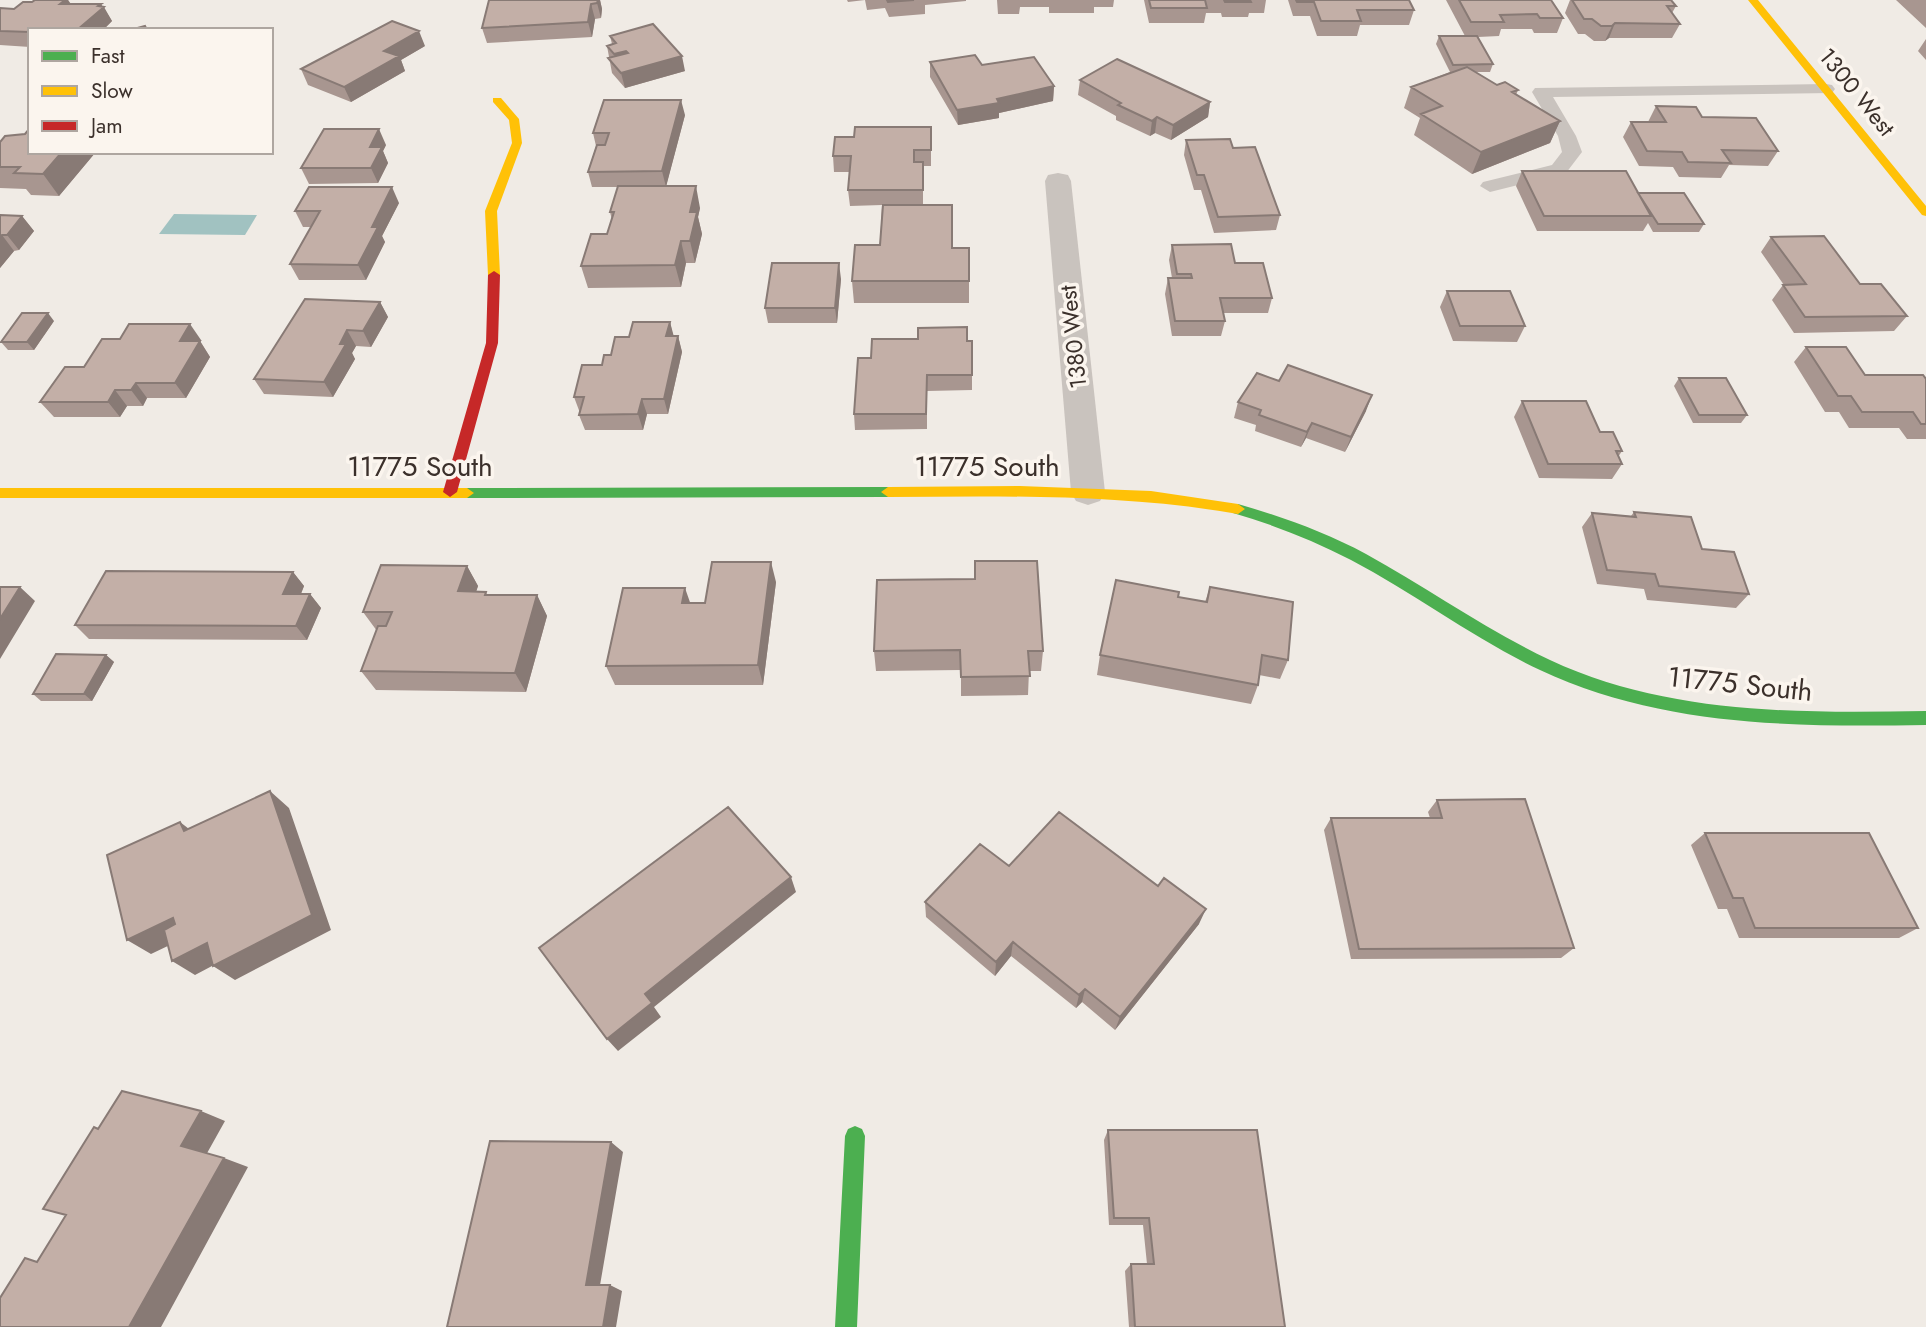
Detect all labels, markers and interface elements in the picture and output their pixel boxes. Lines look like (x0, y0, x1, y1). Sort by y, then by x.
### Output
legend (28, 28, 273, 154)
text: Fast (91, 41, 124, 71)
street label: 1300 West (1811, 41, 1904, 144)
text: Slow (91, 76, 133, 106)
text: Jam (88, 111, 123, 141)
street label: 1380 West (1051, 283, 1095, 390)
street label: 11775 South (347, 446, 493, 487)
street label: 11775 South (914, 446, 1060, 487)
street label: 11775 South (1665, 656, 1815, 712)

